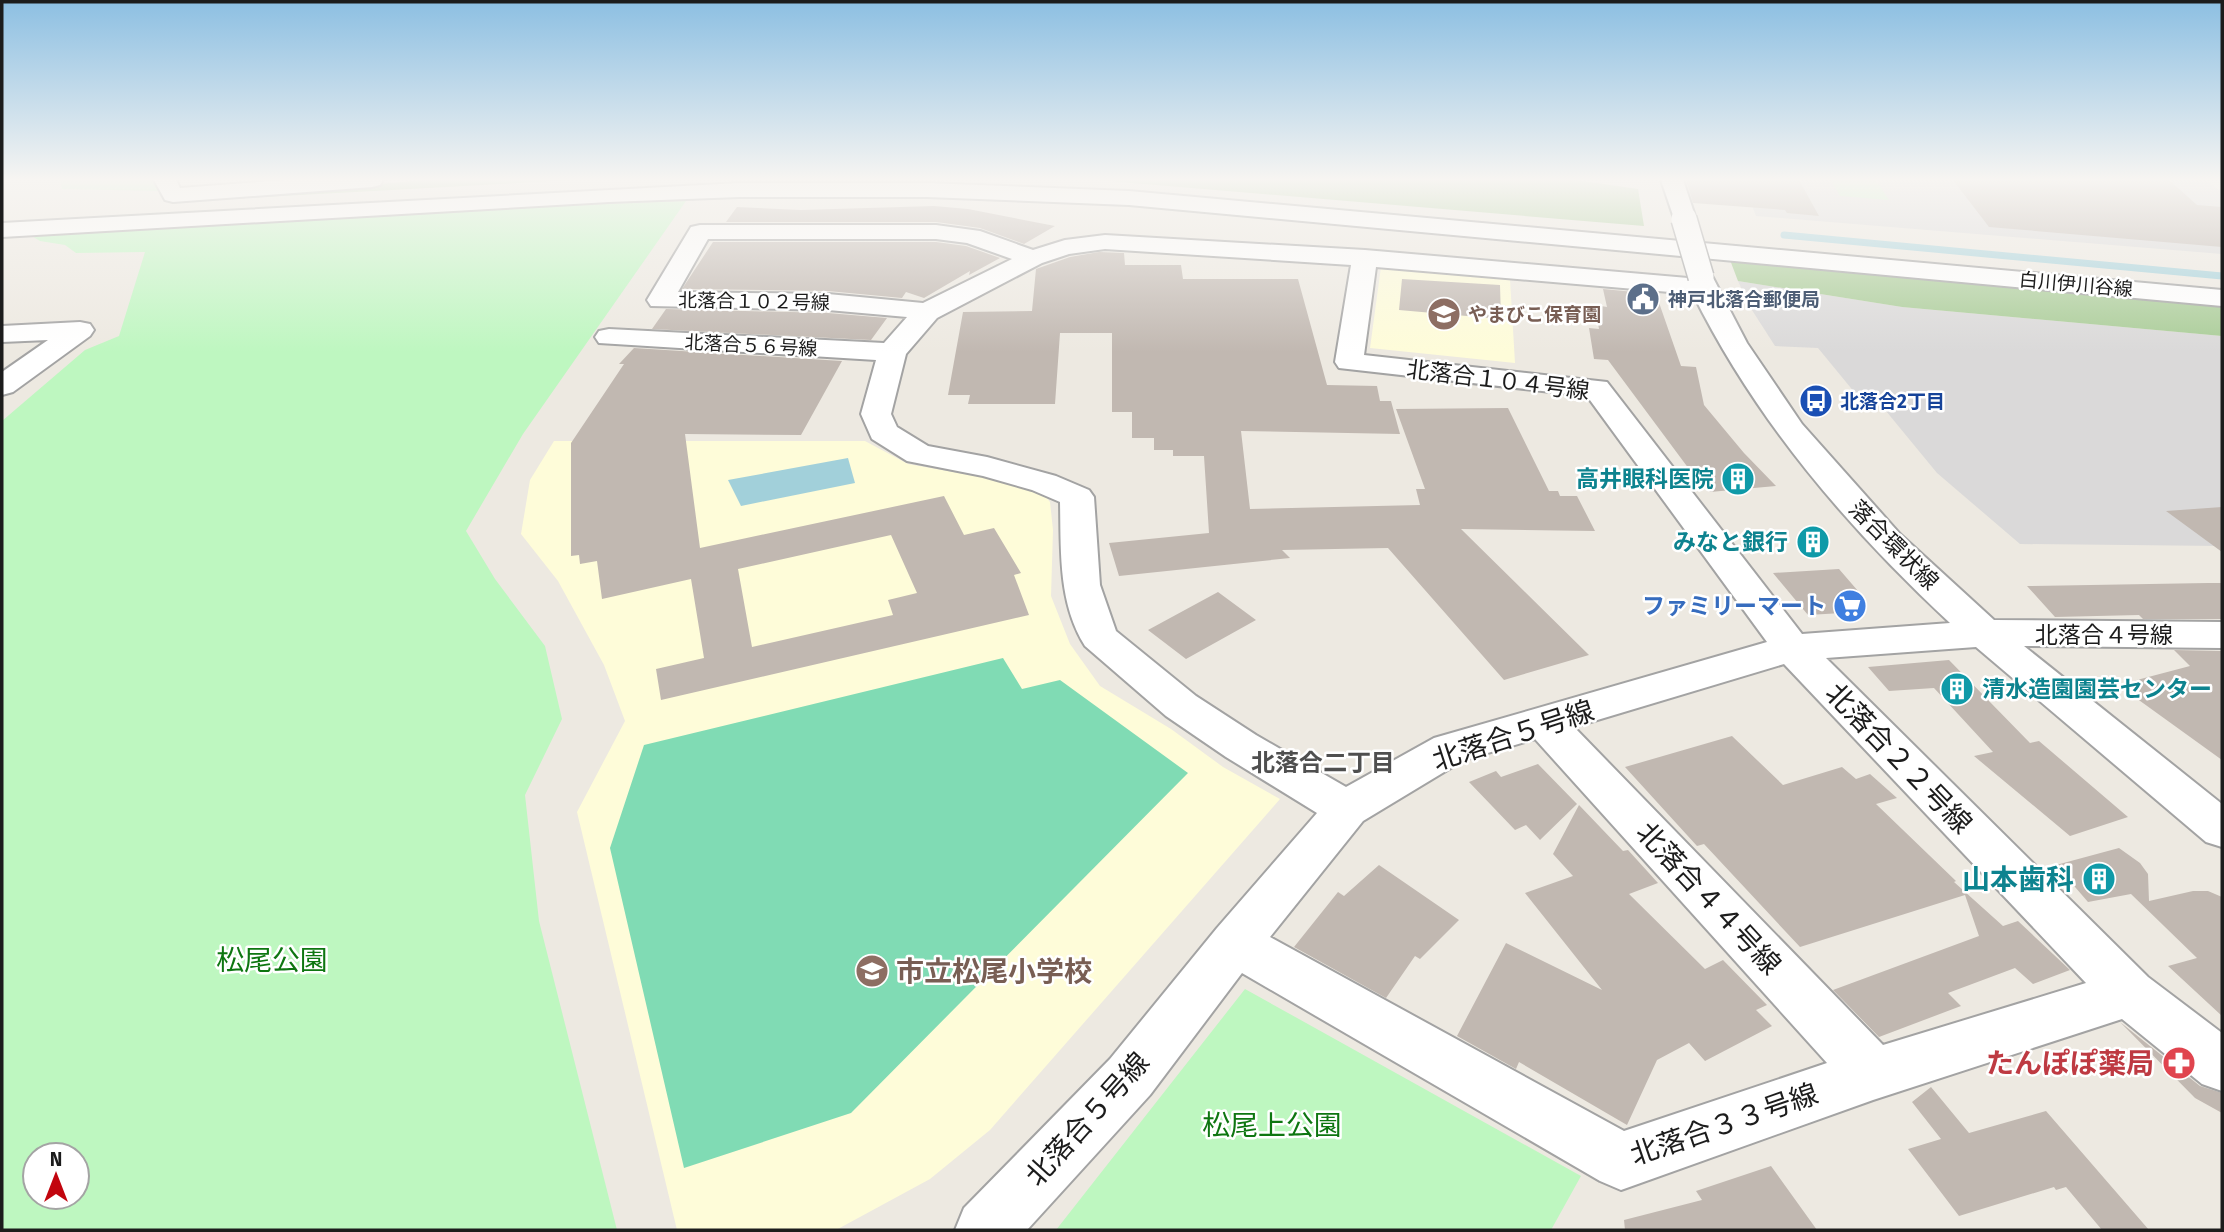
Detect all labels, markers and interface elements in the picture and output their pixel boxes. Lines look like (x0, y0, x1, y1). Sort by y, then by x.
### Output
street label: 白川伊川谷線 (2018, 268, 2134, 301)
public building icon: 神戸北落合郵便局 (1624, 280, 1662, 318)
place label: 神戸北落合郵便局 (1668, 288, 1820, 311)
street label: 北落合１０２号線 (678, 289, 830, 314)
school or university icon: やまびこ保育園 (1425, 295, 1463, 333)
place label: やまびこ保育園 (1468, 303, 1601, 326)
street label: 北落合５６号線 (684, 331, 818, 360)
street label: 北落合１０４号線 (1405, 355, 1591, 405)
bus stop icon: 北落合2丁目 (1797, 382, 1835, 420)
place label: 北落合2丁目 (1840, 390, 1945, 413)
building icon: 高井眼科医院 (1719, 460, 1757, 498)
place label: 高井眼科医院 (1576, 465, 1714, 493)
street label: 落合環状線 (1843, 494, 1945, 596)
building icon: みなと銀行 (1794, 523, 1832, 561)
place label: みなと銀行 (1673, 528, 1788, 556)
supermarket icon: ファミリーマート (1831, 587, 1869, 625)
place label: ファミリーマート (1642, 592, 1826, 620)
street label: 北落合４号線 (2035, 621, 2173, 649)
building icon: 清水造園園芸センター (1938, 670, 1976, 708)
place label: 清水造園園芸センター (1982, 675, 2212, 703)
street label: 北落合２２号線 (1819, 676, 1979, 840)
street label: 北落合５号線 (1428, 694, 1598, 777)
district label: 北落合二丁目 (1251, 749, 1395, 777)
street label: 北落合４４号線 (1630, 815, 1788, 981)
building icon: 山本歯科 (2080, 860, 2118, 898)
place label: 山本歯科 (1962, 863, 2074, 896)
park label: 松尾公園 (216, 944, 328, 977)
school or university icon: 市立松尾小学校 (853, 952, 891, 990)
place label: 市立松尾小学校 (896, 955, 1092, 988)
pharmacy icon: たんぽぽ薬局 (2160, 1044, 2198, 1082)
street label: 北落合５号線 (1019, 1046, 1156, 1193)
place label: たんぽぽ薬局 (1986, 1047, 2154, 1080)
street label: 北落合３３号線 (1626, 1077, 1822, 1172)
park label: 松尾上公園 (1202, 1109, 1342, 1142)
north arrow (21, 1141, 91, 1211)
text: N (50, 1148, 62, 1171)

